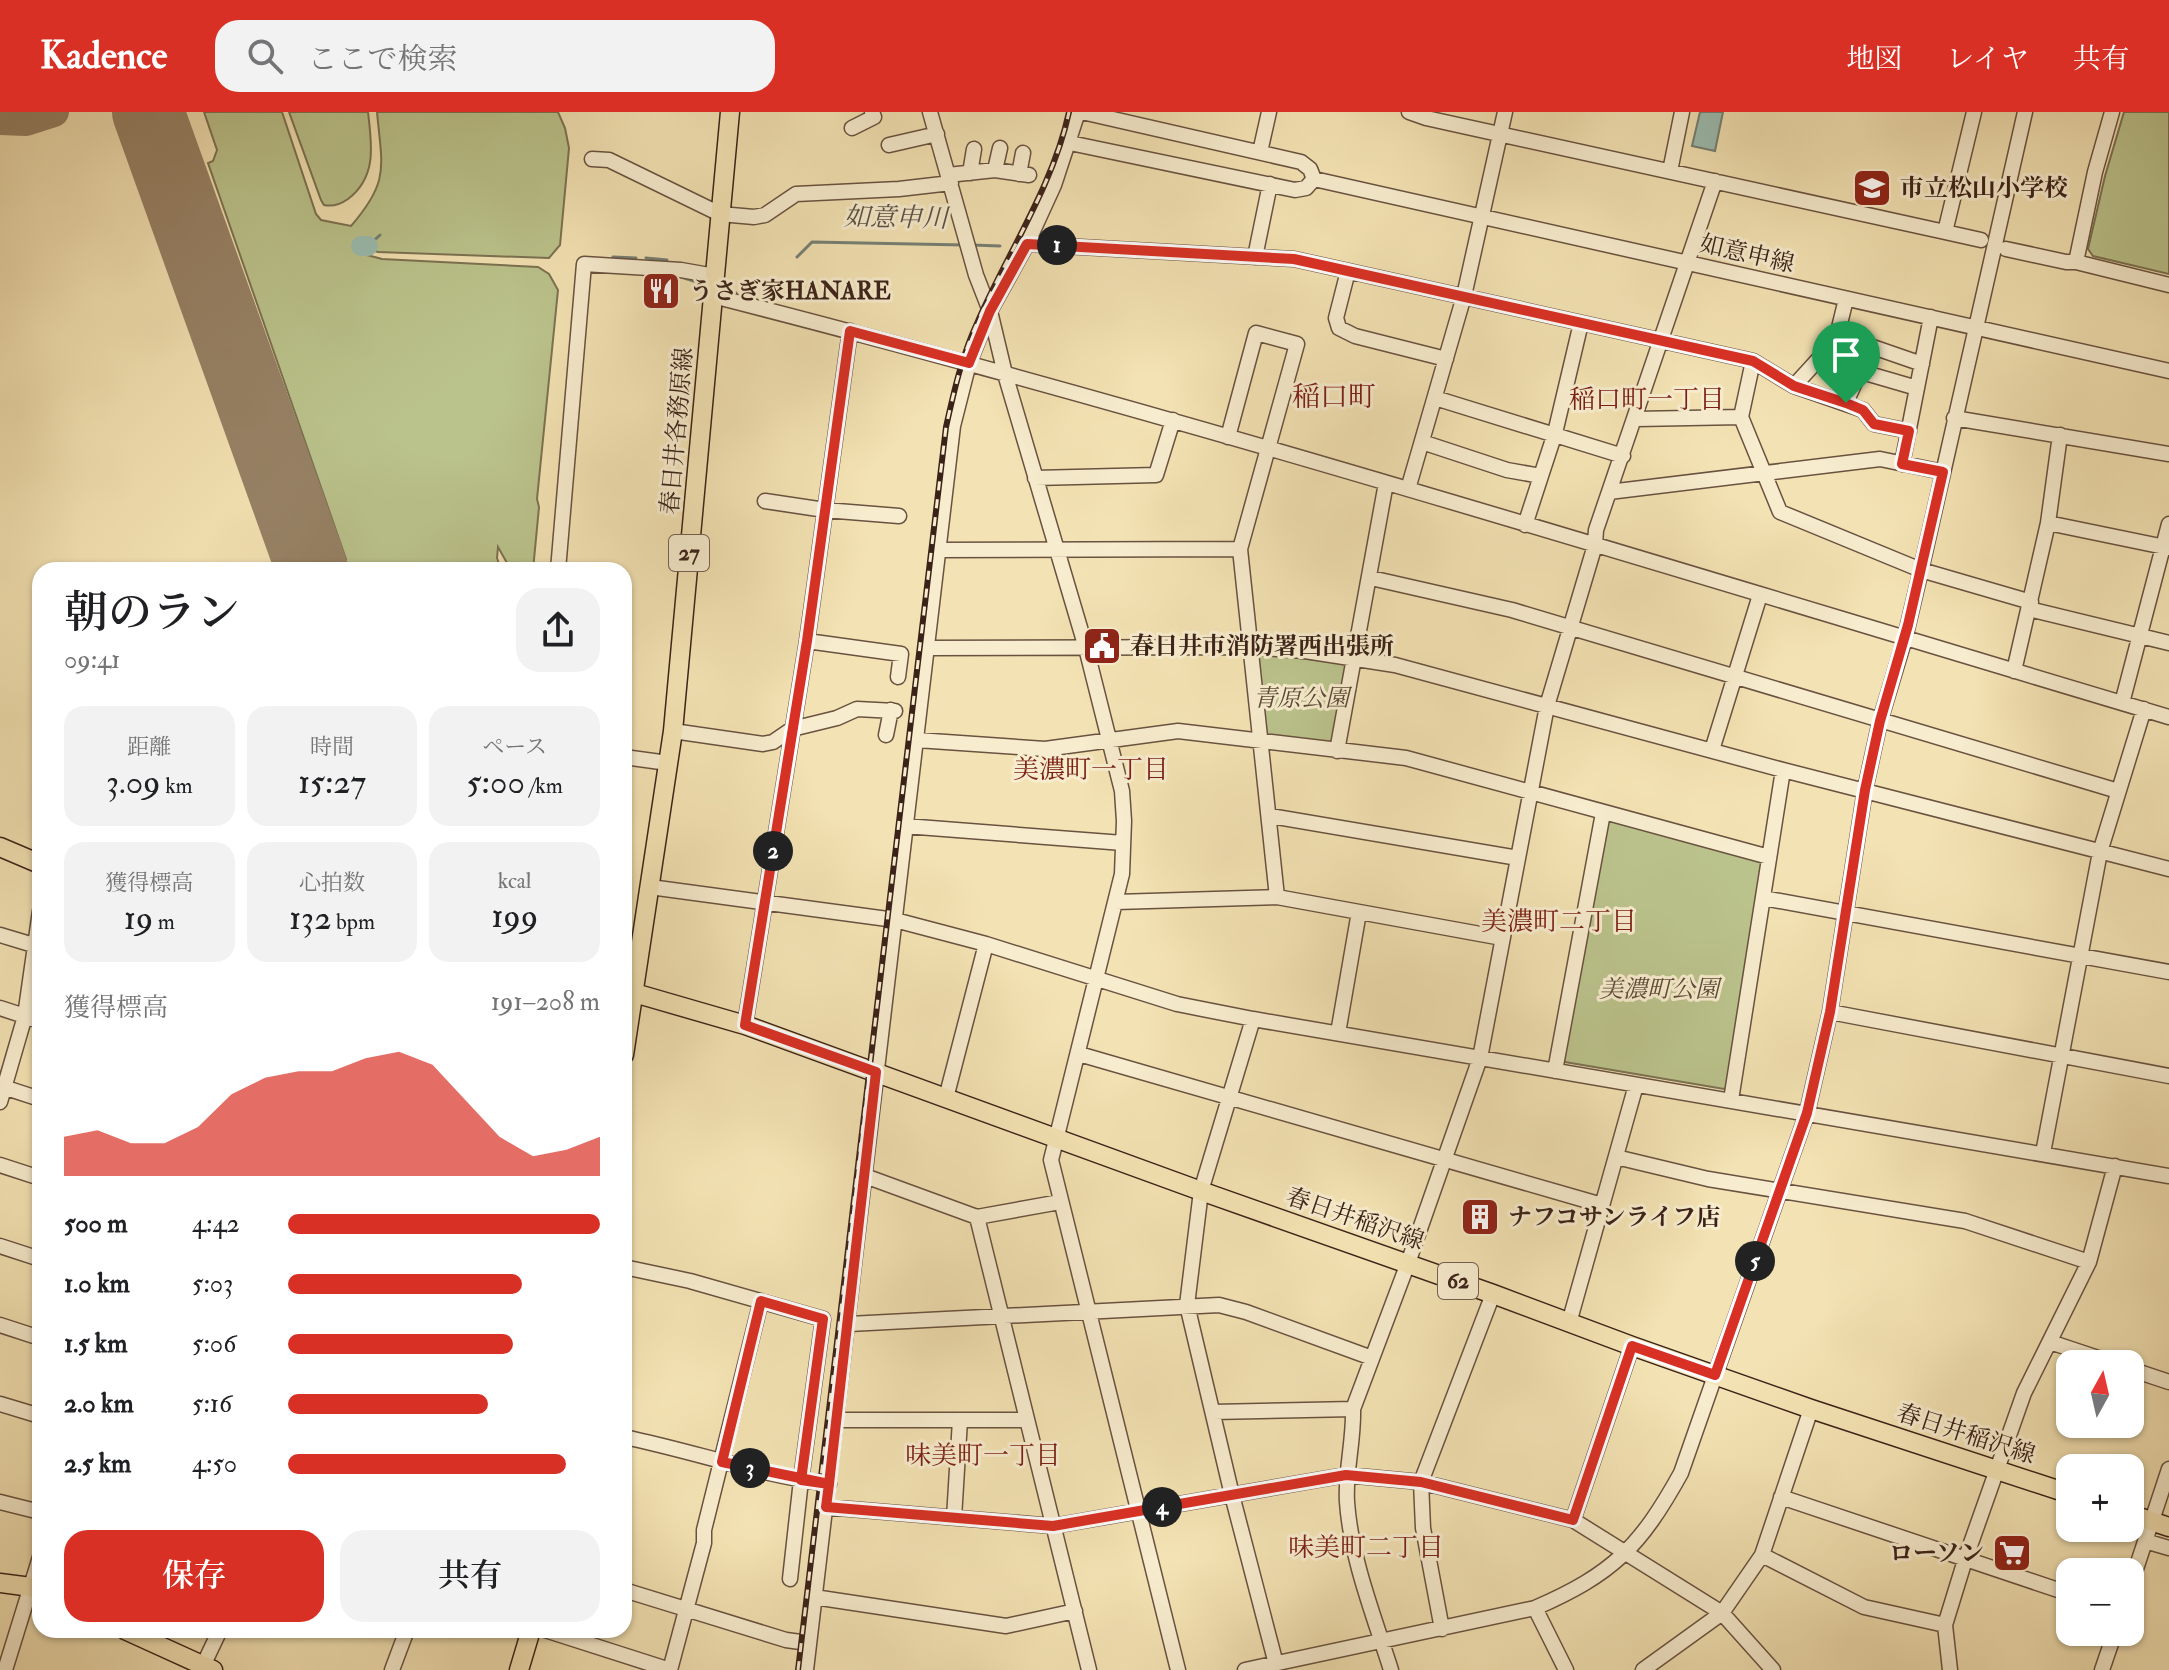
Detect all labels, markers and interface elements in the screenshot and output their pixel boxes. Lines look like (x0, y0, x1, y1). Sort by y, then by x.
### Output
search box (215, 20, 775, 92)
text: Kadence (40, 32, 167, 80)
icon: search (243, 34, 287, 78)
text: ここで検索 (307, 41, 457, 78)
text: 地図 (1846, 42, 1902, 77)
text: レイヤ (1946, 42, 2029, 77)
text: 共有 (2073, 42, 2129, 77)
school or university icon: 市立松山小学校 (1851, 167, 1893, 209)
place label: 市立松山小学校 (1900, 173, 2068, 204)
water label: 如意申川 (844, 201, 951, 235)
pin: 1 (1037, 225, 1077, 265)
street label: 如意申線 (1697, 228, 1797, 280)
text: 1 (1053, 231, 1061, 259)
restaurant icon: うさぎ家HANARE (640, 270, 682, 312)
place label: うさぎ家HANARE (689, 276, 891, 307)
pin (1812, 321, 1880, 403)
icon: arrive (1824, 333, 1868, 377)
street label: 春日井各務原線 (654, 346, 700, 516)
district label: 稲口町 (1292, 380, 1376, 415)
district label: 稲口町一丁目 (1569, 384, 1725, 416)
road number: 27 (669, 535, 709, 571)
text: 朝のラン (64, 586, 240, 641)
button: share (516, 588, 600, 672)
public building icon: 春日井市消防署西出張所 (1081, 625, 1123, 667)
place label: 春日井市消防署西出張所 (1130, 631, 1394, 662)
text: 09:41 (64, 644, 120, 676)
park label: 青原公園 (1253, 683, 1353, 714)
text: 距離 (127, 733, 171, 761)
text: 時間 (310, 733, 354, 761)
text: ペース (482, 733, 547, 761)
district label: 美濃町一丁目 (1013, 754, 1169, 786)
text: 3.09 (106, 761, 161, 804)
text: 15:27 (298, 761, 366, 804)
text: 5:00 (467, 761, 525, 804)
text: km (161, 772, 193, 800)
text: /km (525, 772, 563, 800)
pin: 2 (753, 831, 793, 871)
text: 2 (767, 837, 779, 865)
text: kcal (498, 867, 532, 895)
text: 獲得標高 (105, 869, 193, 897)
text: 心拍数 (299, 869, 365, 897)
text: 199 (491, 895, 538, 938)
text: 19 (124, 897, 153, 940)
text: 132 (289, 897, 331, 940)
district label: 美濃町二丁目 (1481, 906, 1637, 938)
text: m (153, 908, 175, 936)
text: bpm (331, 908, 375, 936)
park label: 美濃町公園 (1599, 974, 1723, 1005)
text: 191–208 m (491, 986, 600, 1018)
text: 獲得標高 (64, 992, 168, 1024)
street label: 春日井稲沢線 (1282, 1181, 1428, 1257)
building icon: ナフコサンライフ店 (1459, 1196, 1501, 1238)
place label: ナフコサンライフ店 (1508, 1202, 1720, 1233)
text: 500 m (64, 1208, 128, 1240)
text: 4:42 (192, 1208, 240, 1240)
pin: 5 (1735, 1241, 1775, 1281)
text: 5 (1750, 1247, 1760, 1275)
road number: 62 (1438, 1263, 1478, 1299)
text: 1.0 km (64, 1268, 130, 1300)
text: 5:03 (192, 1268, 233, 1300)
text: 1.5 km (64, 1328, 127, 1360)
text: 5:06 (192, 1328, 236, 1360)
north arrow (2056, 1350, 2144, 1438)
map controls (2056, 1350, 2144, 1646)
text: 2.0 km (64, 1388, 134, 1420)
text: 5:16 (192, 1388, 232, 1420)
street label: 春日井稲沢線 (1893, 1397, 2039, 1471)
district label: 味美町一丁目 (905, 1440, 1061, 1472)
text: 2.5 km (64, 1448, 131, 1480)
text: 4:50 (192, 1448, 237, 1480)
pin: 3 (730, 1448, 770, 1488)
text: 3 (746, 1454, 754, 1482)
button: + (2056, 1454, 2144, 1542)
pin: 4 (1142, 1487, 1182, 1527)
text: 4 (1156, 1493, 1168, 1521)
button: 保存 (64, 1530, 324, 1622)
button: 共有 (340, 1530, 600, 1622)
district label: 味美町二丁目 (1288, 1532, 1444, 1564)
supermarket icon: ローソン (1991, 1532, 2033, 1574)
place label: ローソン (1889, 1538, 1984, 1569)
button: − (2056, 1558, 2144, 1646)

